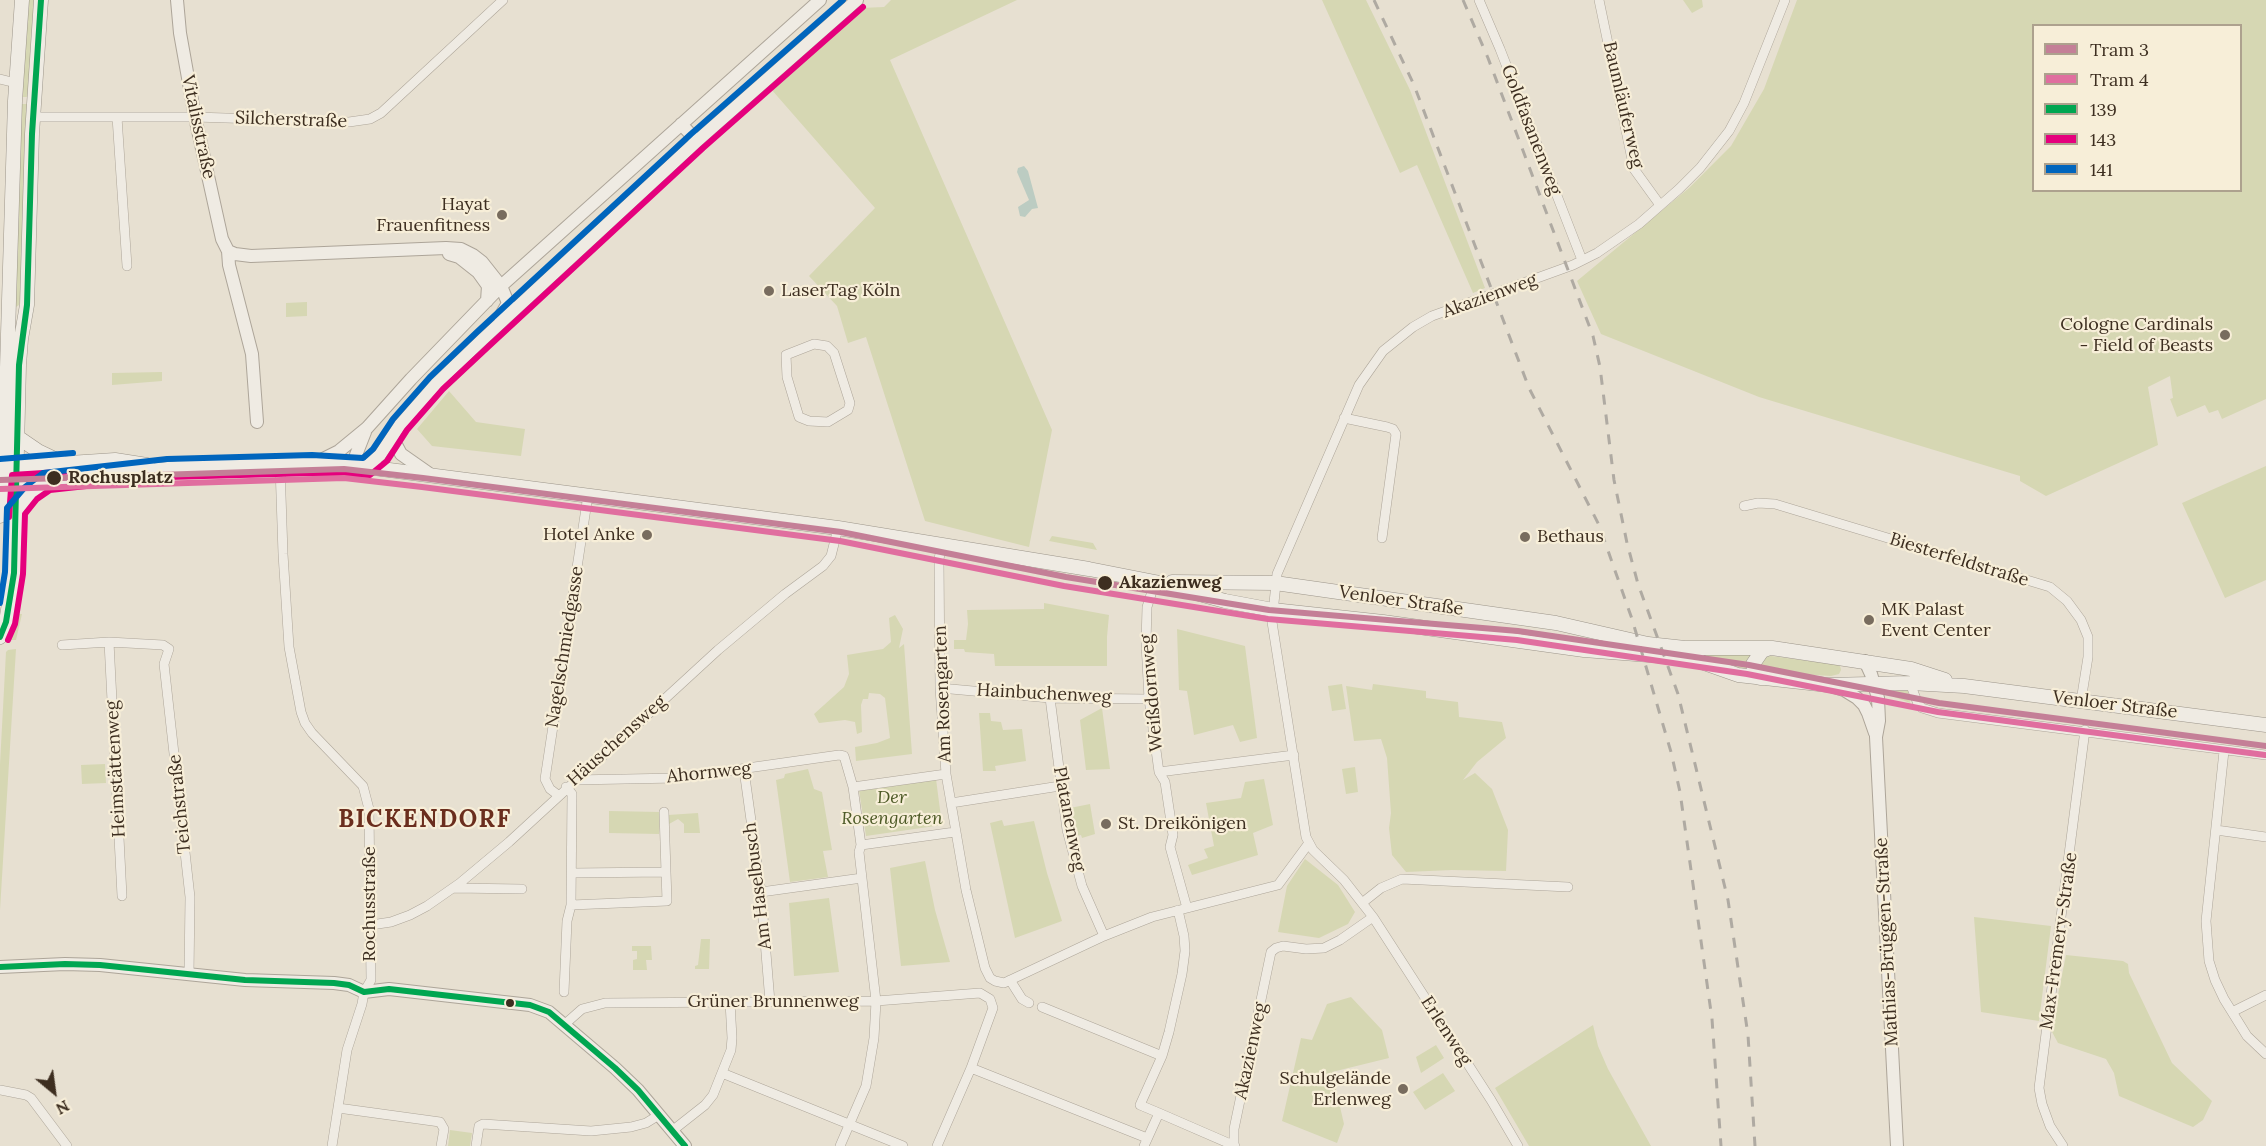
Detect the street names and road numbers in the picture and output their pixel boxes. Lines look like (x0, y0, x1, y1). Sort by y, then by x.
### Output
street label: Baumläuferweg (1598, 39, 1648, 171)
street label: Goldfasanenweg (1496, 62, 1566, 198)
street label: Vitalisstraße (176, 73, 220, 181)
street label: Silcherstraße (235, 107, 347, 133)
street label: Akazienweg (1440, 269, 1540, 323)
street label: Biesterfeldstraße (1887, 529, 2031, 591)
street label: Nagelschmiedgasse (542, 565, 588, 729)
street label: Venloer Straße (1337, 582, 1465, 620)
street label: Am Rosengarten (930, 625, 956, 763)
street label: Weißdornweg (1136, 633, 1168, 753)
street label: Hainbuchenweg (976, 680, 1112, 708)
street label: Venloer Straße (2051, 687, 2179, 723)
street label: Häuschensweg (563, 691, 671, 791)
street label: Heimstättenweg (102, 700, 130, 838)
street label: Teichstraße (164, 753, 196, 855)
street label: Ahornweg (666, 758, 752, 788)
street label: Platanenweg (1048, 765, 1090, 873)
street label: Am Haselbusch (739, 821, 777, 951)
street label: Mathias-Brüggen-Straße (1871, 837, 1903, 1047)
street label: Rochusstraße (359, 846, 381, 962)
street label: Max-Fremery-Straße (2036, 851, 2082, 1031)
street label: Grüner Brunnenweg (687, 991, 859, 1013)
street label: Erlenweg (1416, 992, 1476, 1070)
street label: Akazienweg (1230, 1000, 1272, 1102)

